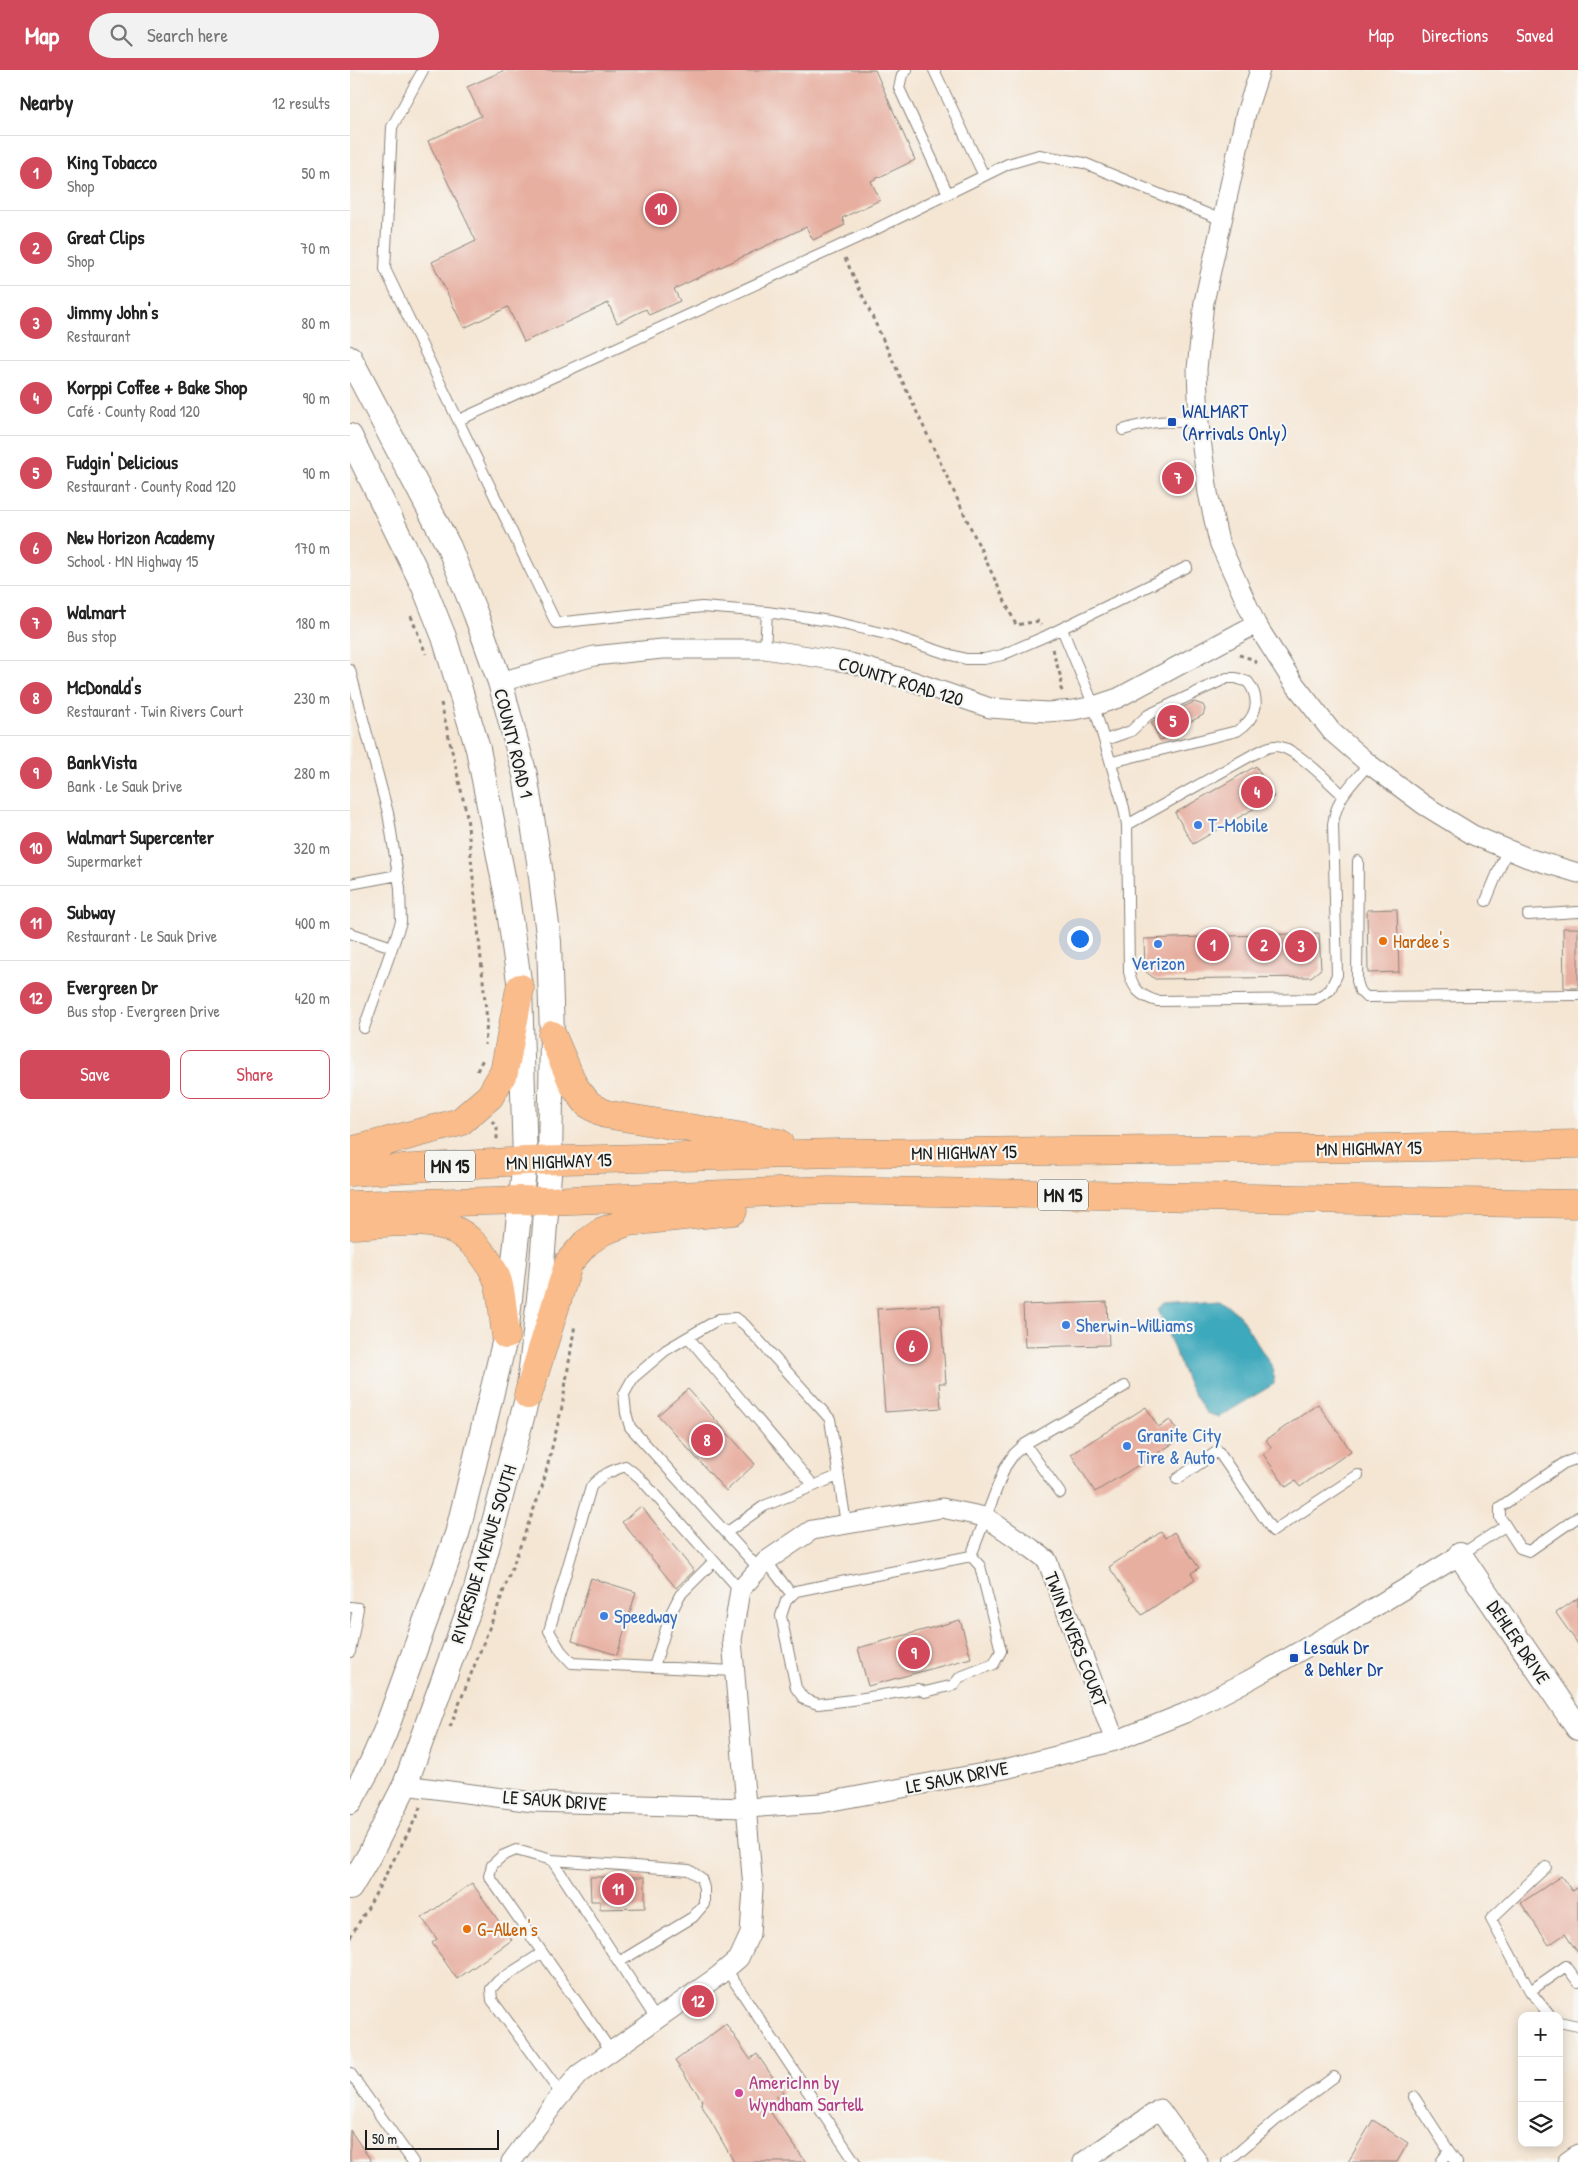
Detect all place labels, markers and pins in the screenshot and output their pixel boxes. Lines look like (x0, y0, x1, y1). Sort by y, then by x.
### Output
pin: 10 (645, 190, 677, 228)
place label: WALMART (Arrivals Only) (1182, 398, 1287, 446)
marker: WALMART (Arrivals Only) (1166, 416, 1178, 428)
pin: 7 (1162, 459, 1194, 497)
pin: 5 (1157, 702, 1189, 740)
pin: 4 (1241, 773, 1273, 811)
place label: T-Mobile (1208, 812, 1269, 838)
marker: T-Mobile (1192, 819, 1204, 831)
pin: 1 (1197, 926, 1229, 964)
pin: 2 (1248, 926, 1280, 964)
pin: 3 (1285, 927, 1317, 965)
place label: Hardee's (1393, 928, 1450, 954)
marker: Hardee's (1377, 935, 1389, 947)
marker: Verizon (1152, 938, 1164, 950)
place label: Verizon (1131, 950, 1185, 976)
place label: Sherwin-Williams (1076, 1312, 1193, 1338)
marker: Sherwin-Williams (1060, 1319, 1072, 1331)
pin: 6 (896, 1327, 928, 1365)
pin: 8 (691, 1421, 723, 1459)
place label: Granite City Tire & Auto (1137, 1422, 1221, 1470)
marker: Granite City Tire & Auto (1121, 1440, 1133, 1452)
place label: Speedway (614, 1603, 678, 1629)
marker: Speedway (598, 1610, 610, 1622)
pin: 9 (898, 1634, 930, 1672)
place label: Lesauk Dr & Dehler Dr (1304, 1634, 1384, 1682)
marker: Lesauk Dr & Dehler Dr (1288, 1652, 1300, 1664)
pin: 11 (602, 1870, 634, 1908)
place label: G-Allen's (477, 1916, 538, 1942)
marker: G-Allen's (461, 1923, 473, 1935)
pin: 12 (682, 1982, 714, 2020)
place label: AmericInn by Wyndham Sartell (749, 2069, 864, 2117)
marker: AmericInn by Wyndham Sartell (733, 2087, 745, 2099)

